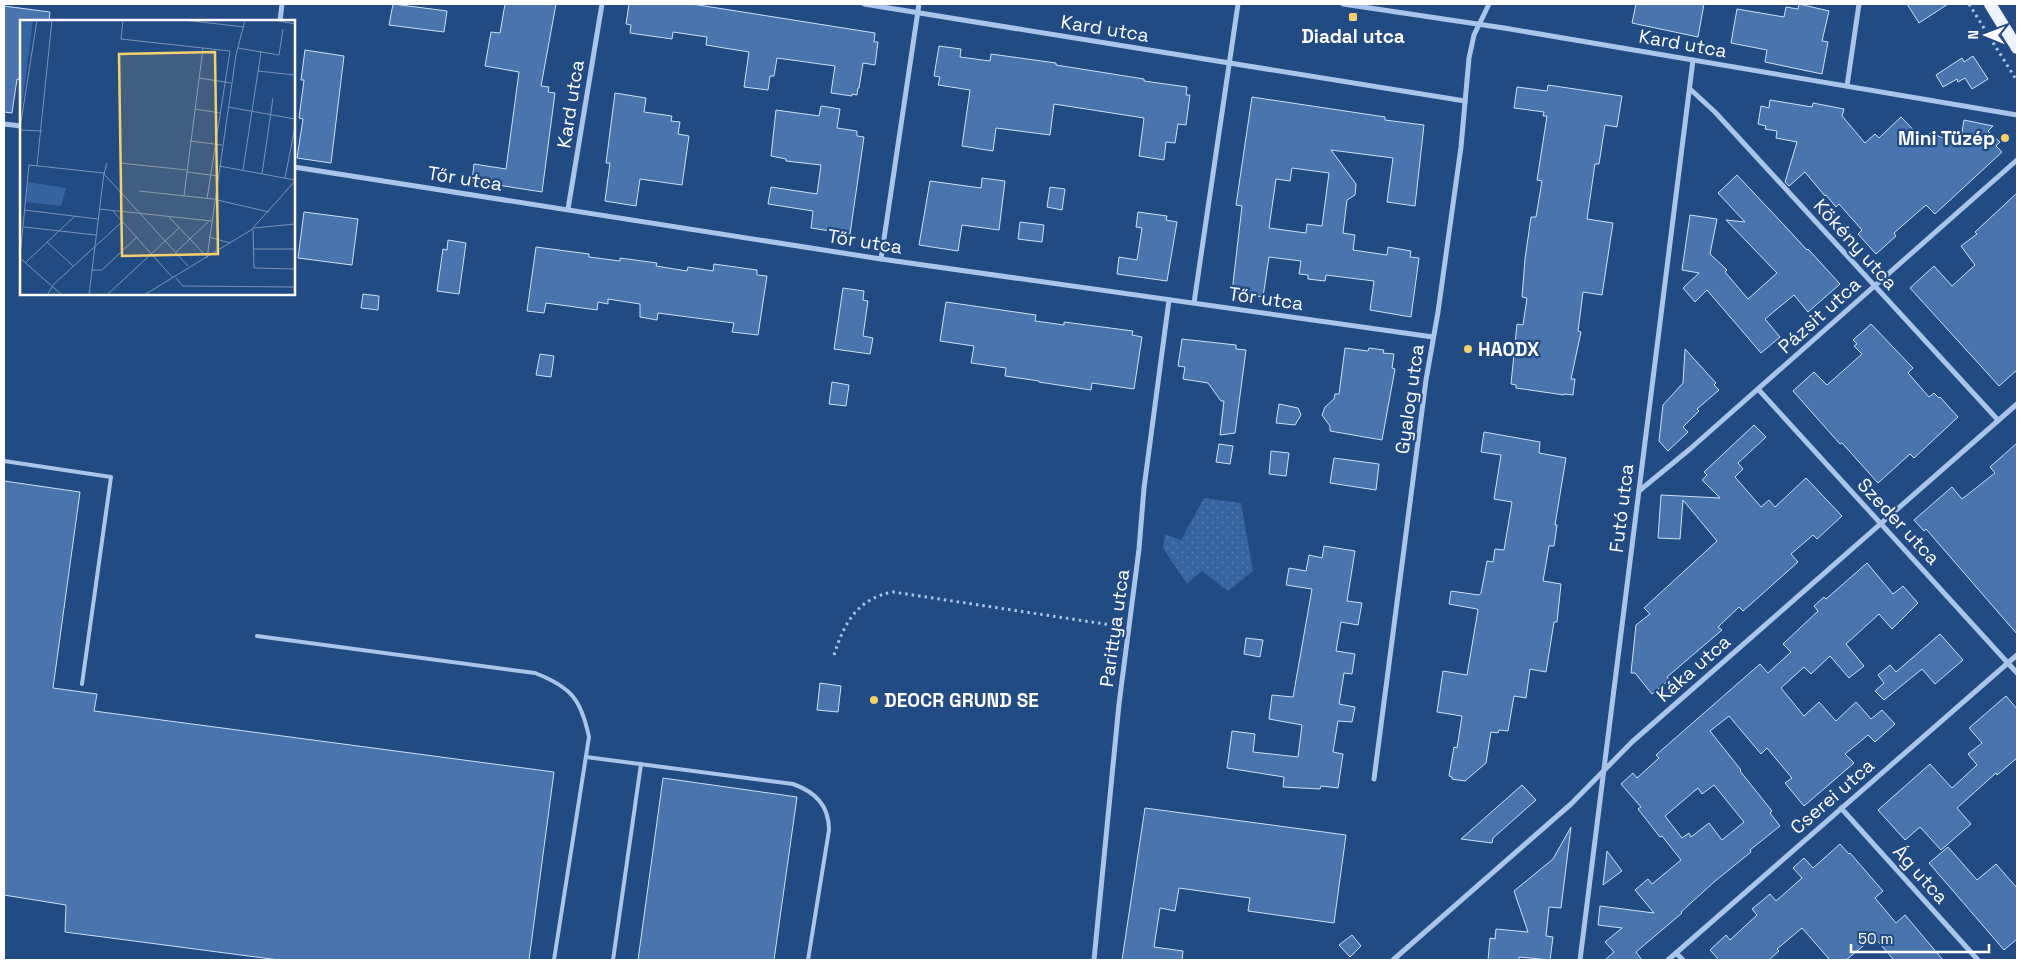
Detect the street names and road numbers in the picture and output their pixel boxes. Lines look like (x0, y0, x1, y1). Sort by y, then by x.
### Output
street label: Kard utca (1059, 9, 1151, 48)
street label: Kard utca (1637, 23, 1729, 64)
street label: Kard utca (551, 58, 590, 150)
street label: Tőr utca (426, 160, 504, 197)
street label: Kökény utca (1808, 194, 1903, 295)
street label: Tőr utca (826, 223, 904, 260)
street label: Pázsit utca (1773, 272, 1866, 359)
street label: Tőr utca (1227, 281, 1305, 316)
street label: Gyalog utca (1389, 342, 1430, 456)
street label: Futó utca (1604, 462, 1639, 554)
street label: Szeder utca (1852, 472, 1945, 570)
street label: Parittya utca (1094, 568, 1135, 689)
street label: Káka utca (1651, 629, 1736, 708)
street label: Cserei utca (1785, 753, 1880, 840)
street label: Ág utca (1887, 839, 1954, 909)

